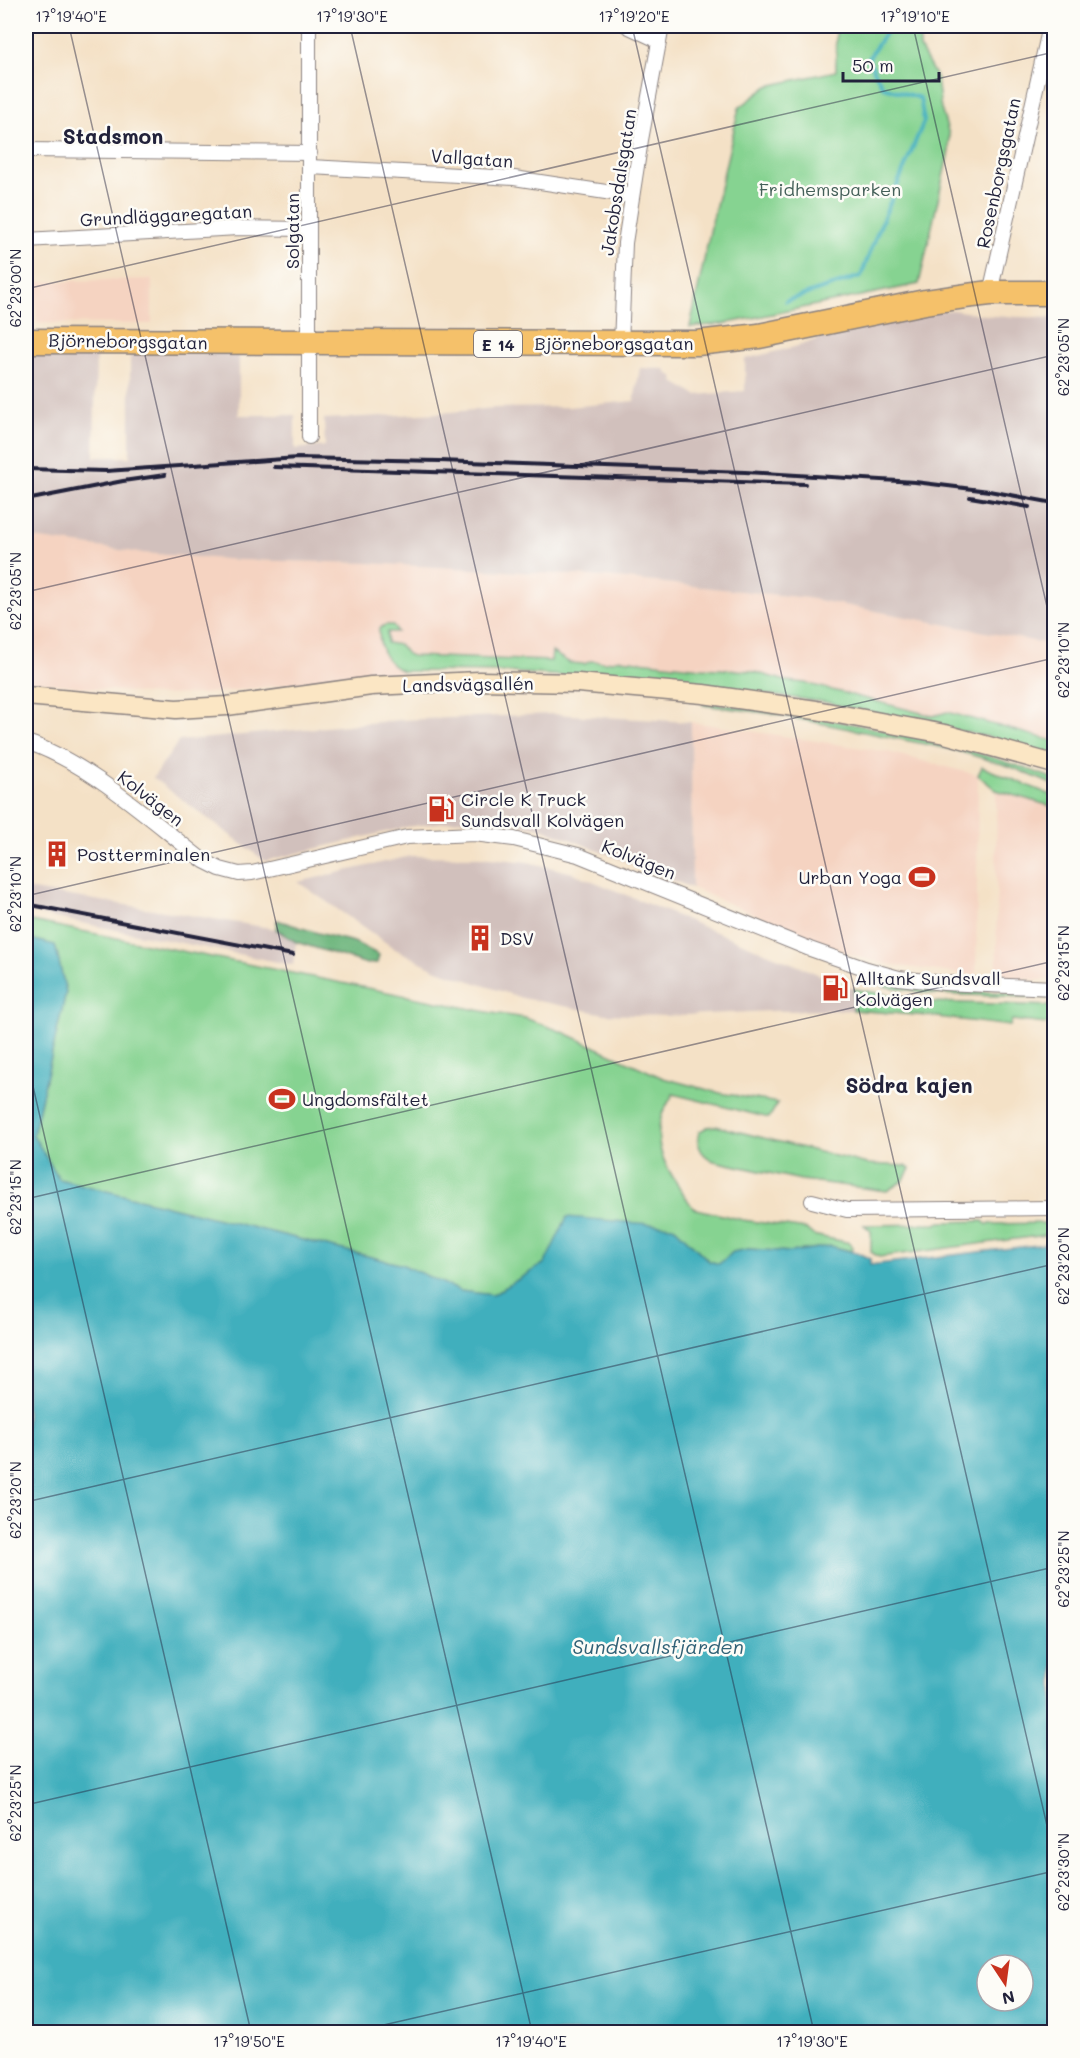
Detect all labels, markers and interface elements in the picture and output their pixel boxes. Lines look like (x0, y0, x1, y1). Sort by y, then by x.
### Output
text: 17°19'40"E (35, 6, 107, 26)
text: 17°19'30"E (316, 6, 388, 26)
text: 17°19'20"E (598, 6, 670, 26)
text: 17°19'10"E (880, 6, 950, 26)
scale bar (843, 45, 939, 83)
text: 50 m (852, 53, 894, 77)
street label: Rosenborgsgatan (970, 96, 1026, 250)
street label: Jakobsdalsgatan (595, 107, 641, 257)
district label: Stadsmon (63, 122, 163, 149)
street label: Vallgatan (430, 143, 514, 173)
park label: Fridhemsparken (759, 177, 901, 201)
street label: Solgatan (280, 193, 304, 269)
street label: Grundläggaregatan (79, 199, 253, 231)
text: 62°23'00"N (5, 249, 25, 327)
text: 62°23'05"N (1053, 318, 1073, 396)
street label: Björneborgsgatan (48, 328, 208, 354)
road number: E 14 (474, 331, 522, 357)
street label: Björneborgsgatan (534, 331, 694, 355)
text: 62°23'05"N (5, 552, 25, 630)
text: 62°23'10"N (1053, 622, 1073, 698)
street label: Landsvägsallén (402, 671, 534, 697)
street label: Kolvägen (113, 765, 189, 831)
place label: Circle K Truck Sundsvall Kolvägen (461, 787, 624, 832)
fuel station icon: Circle K Truck Sundsvall Kolvägen (426, 794, 456, 824)
street label: Kolvägen (598, 833, 680, 885)
building icon: Postterminalen (42, 839, 72, 869)
place label: Postterminalen (77, 842, 210, 866)
text: 62°23'10"N (5, 856, 25, 932)
sports icon: Urban Yoga (907, 862, 937, 892)
place label: Urban Yoga (798, 865, 902, 889)
building icon: DSV (465, 923, 495, 953)
text: 62°23'15"N (1053, 925, 1073, 1001)
place label: DSV (500, 926, 534, 950)
place label: Alltank Sundsvall Kolvägen (855, 966, 1001, 1011)
fuel station icon: Alltank Sundsvall Kolvägen (820, 973, 850, 1003)
district label: Södra kajen (845, 1071, 973, 1098)
sports icon: Ungdomsfältet (267, 1084, 297, 1114)
place label: Ungdomsfältet (302, 1087, 429, 1111)
text: 62°23'15"N (5, 1159, 25, 1235)
text: 62°23'20"N (1053, 1227, 1073, 1305)
text: 62°23'20"N (5, 1461, 25, 1539)
text: 62°23'25"N (1053, 1530, 1073, 1608)
water label: Sundsvallsfjärden (572, 1633, 744, 1659)
text: 62°23'25"N (5, 1764, 25, 1842)
text: 62°23'30"N (1053, 1833, 1073, 1911)
north arrow (975, 1953, 1035, 2013)
text: N (1000, 1987, 1017, 2010)
text: 17°19'50"E (213, 2031, 285, 2051)
text: 17°19'40"E (495, 2031, 567, 2051)
text: 17°19'30"E (776, 2031, 848, 2051)

